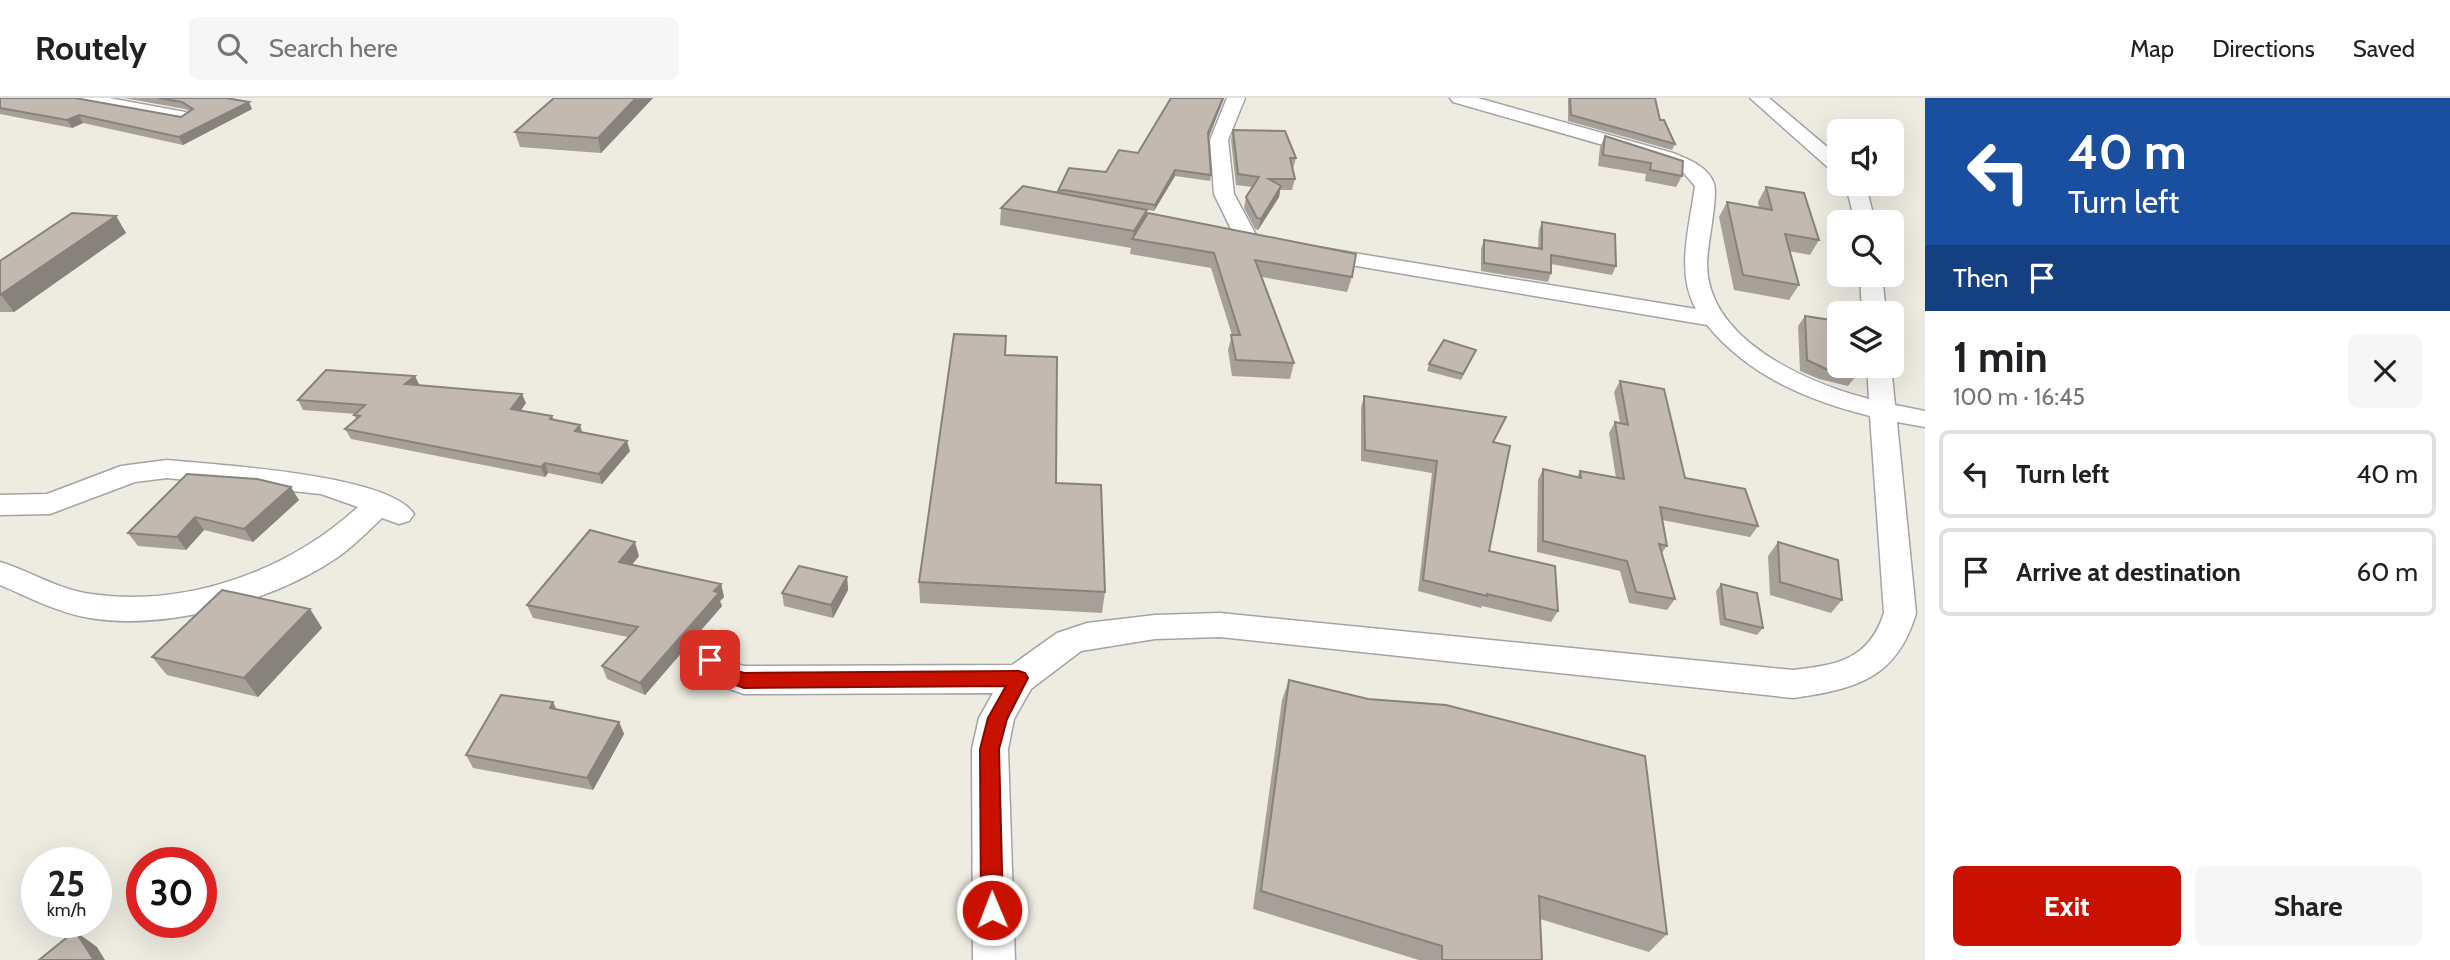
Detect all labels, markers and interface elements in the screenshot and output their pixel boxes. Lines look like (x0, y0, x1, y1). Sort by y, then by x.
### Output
search box (189, 17, 679, 80)
text: Routely (35, 28, 147, 68)
icon: search (213, 29, 251, 67)
text: Search here (269, 32, 398, 64)
text: Map (2130, 34, 2174, 63)
text: Directions (2212, 34, 2315, 63)
text: Saved (2353, 34, 2415, 63)
map controls (1827, 119, 1904, 378)
button: sound (1827, 119, 1904, 196)
text: 40 m (2068, 122, 2187, 181)
icon: left (1953, 126, 2044, 217)
text: Turn left (2068, 182, 2179, 221)
button: search (1827, 210, 1904, 287)
icon: arrive (2023, 259, 2061, 297)
text: Then (1953, 262, 2009, 294)
button: layers (1827, 301, 1904, 378)
text: 1 min (1953, 331, 2048, 383)
button: close (2348, 334, 2422, 408)
text: 100 m · 16:45 (1953, 383, 2085, 411)
icon: left (1957, 455, 1995, 493)
text: Turn left (2016, 458, 2109, 490)
text: 40 m (2356, 458, 2418, 490)
icon: arrive (1957, 553, 1995, 591)
text: Arrive at destination (2016, 556, 2241, 588)
text: 60 m (2356, 556, 2418, 588)
pin (680, 630, 740, 690)
icon: arrive (691, 641, 729, 679)
speed limit sign: 30 (126, 847, 217, 938)
text: 25 (48, 862, 85, 905)
button: Exit (1953, 866, 2181, 946)
button: Share (2195, 866, 2422, 946)
position arrow (955, 873, 1029, 947)
text: km/h (47, 899, 86, 921)

